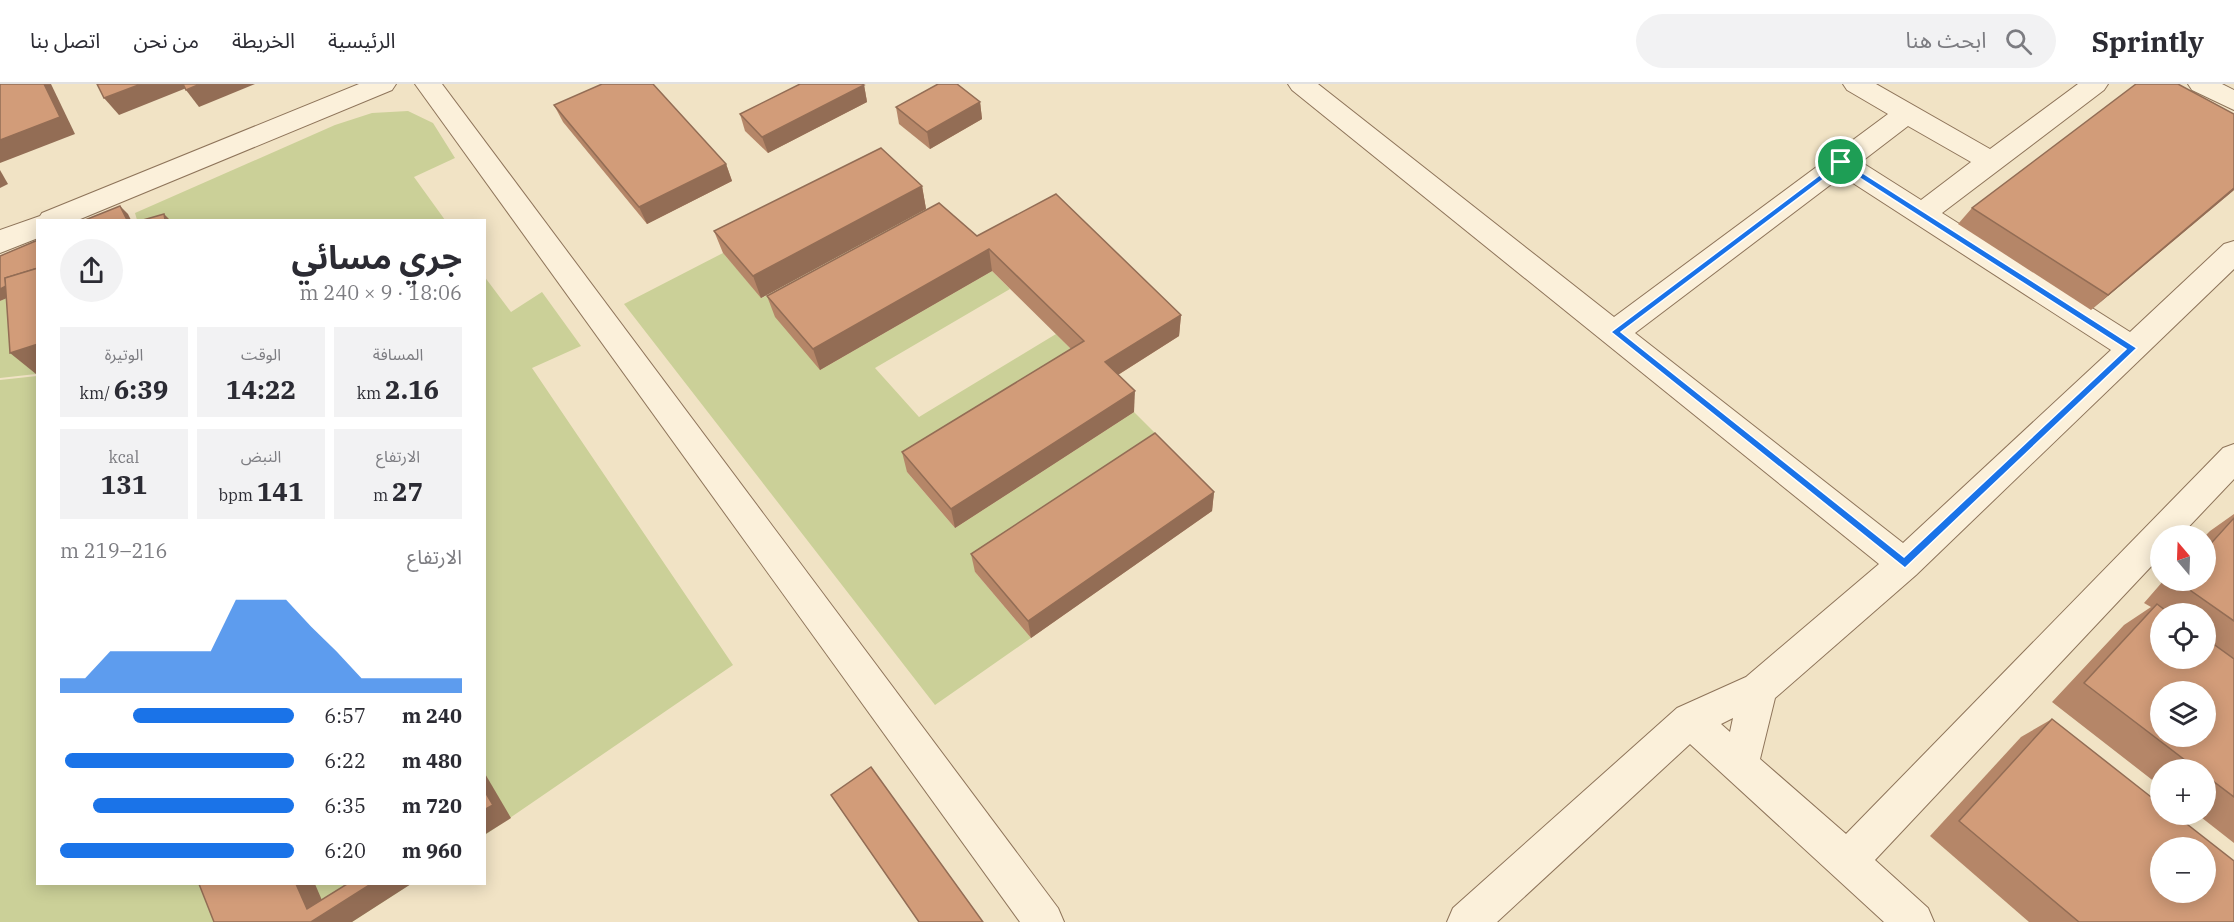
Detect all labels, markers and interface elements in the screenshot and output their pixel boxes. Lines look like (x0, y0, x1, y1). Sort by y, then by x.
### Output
search box (1636, 14, 2056, 68)
text: Sprintly (2092, 23, 2204, 60)
text: ابحث هنا (1906, 25, 1987, 54)
icon: search (2002, 25, 2035, 58)
text: اتصل بنا (30, 26, 100, 54)
text: من نحن (133, 26, 199, 54)
text: الخريطة (232, 26, 295, 54)
text: الرئيسية (328, 26, 395, 54)
pin (1815, 136, 1866, 187)
icon: arrive (1824, 145, 1857, 178)
text: جري مسائي (291, 235, 462, 278)
button: share (60, 239, 123, 302)
text: 18:06 · 9 × 240 m (299, 279, 462, 306)
text: الوتيرة (105, 344, 143, 364)
text: الوقت (241, 344, 281, 364)
text: المسافة (373, 344, 423, 364)
text: 6:39 (114, 372, 168, 406)
text: 14:22 (226, 372, 296, 406)
text: 2.16 (385, 372, 439, 406)
text: /km (80, 383, 114, 403)
text: km (357, 383, 385, 403)
text: النبض (241, 446, 281, 466)
text: الارتفاع (376, 446, 420, 466)
text: kcal (109, 447, 139, 467)
text: 131 (101, 467, 147, 501)
text: 141 (257, 474, 304, 508)
text: 27 (392, 474, 423, 508)
text: bpm (218, 485, 257, 505)
text: m (373, 485, 392, 505)
north arrow (2150, 525, 2216, 591)
map controls (2150, 525, 2216, 903)
text: 216–219 m (60, 537, 167, 564)
text: الارتفاع (407, 543, 462, 570)
button: locate (2150, 603, 2216, 669)
button: layers (2150, 681, 2216, 747)
text: 6:57 (324, 702, 366, 729)
text: 240 m (402, 702, 462, 729)
text: 6:22 (324, 747, 366, 774)
text: 480 m (402, 747, 462, 774)
button: + (2150, 759, 2216, 825)
text: 6:35 (324, 792, 366, 819)
text: 720 m (402, 792, 462, 819)
text: 6:20 (324, 837, 366, 864)
text: 960 m (402, 837, 462, 864)
button: − (2150, 837, 2216, 903)

